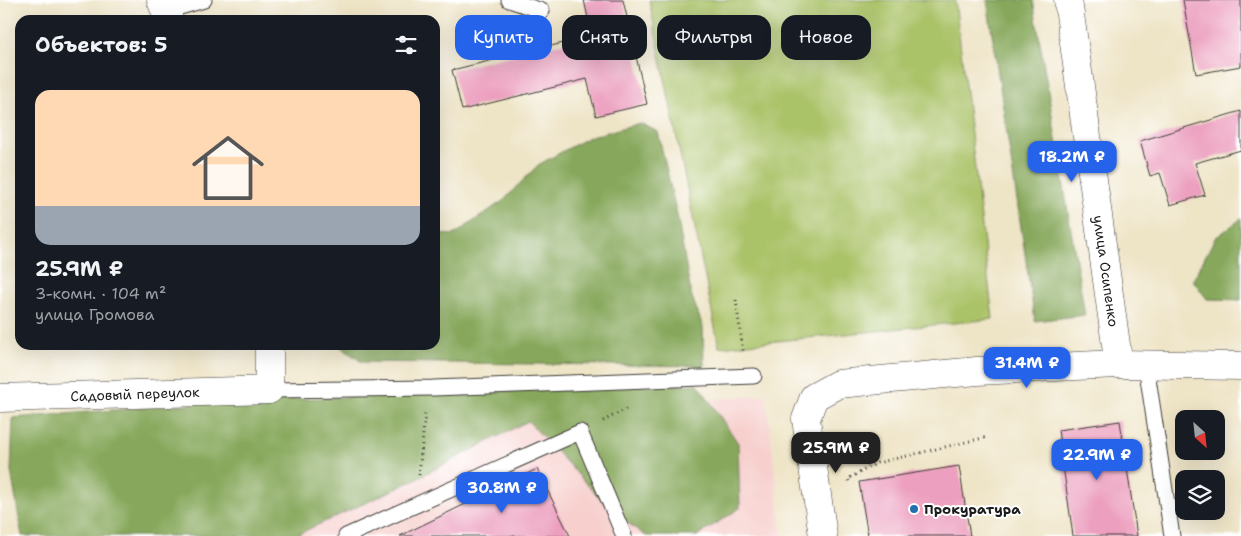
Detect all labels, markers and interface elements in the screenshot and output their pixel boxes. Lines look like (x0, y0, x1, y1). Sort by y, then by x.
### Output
chip: Купить (455, 15, 552, 60)
chip: Снять (562, 15, 647, 60)
chip: Фильтры (657, 15, 771, 60)
chip: Новое (781, 15, 871, 60)
text: Объектов: 5 (35, 31, 167, 59)
icon: filters (392, 31, 420, 59)
icon: home (183, 123, 273, 213)
pin: 18.2M ₽ (1026, 140, 1118, 183)
text: 18.2M ₽ (1039, 146, 1105, 167)
street label: улица Осипенко (1089, 214, 1123, 328)
text: 25.9M ₽ (35, 255, 124, 283)
text: 3-комн. · 104 m² (35, 283, 166, 304)
text: улица Громова (35, 304, 154, 325)
pin: 31.4M ₽ (981, 346, 1073, 389)
text: 31.4M ₽ (995, 352, 1059, 373)
street label: Садовый переулок (70, 383, 200, 405)
north arrow (1175, 410, 1225, 460)
map controls (1175, 410, 1225, 520)
pin: 25.9M ₽ (790, 432, 882, 474)
text: 25.9M ₽ (802, 437, 870, 458)
pin: 22.9M ₽ (1051, 438, 1143, 481)
text: 22.9M ₽ (1063, 444, 1131, 465)
button: layers (1175, 470, 1225, 520)
pin: 30.8M ₽ (456, 472, 548, 514)
text: 30.8M ₽ (467, 477, 537, 498)
place label: Прокуратура (924, 500, 1021, 518)
marker: Прокуратура (908, 503, 920, 515)

